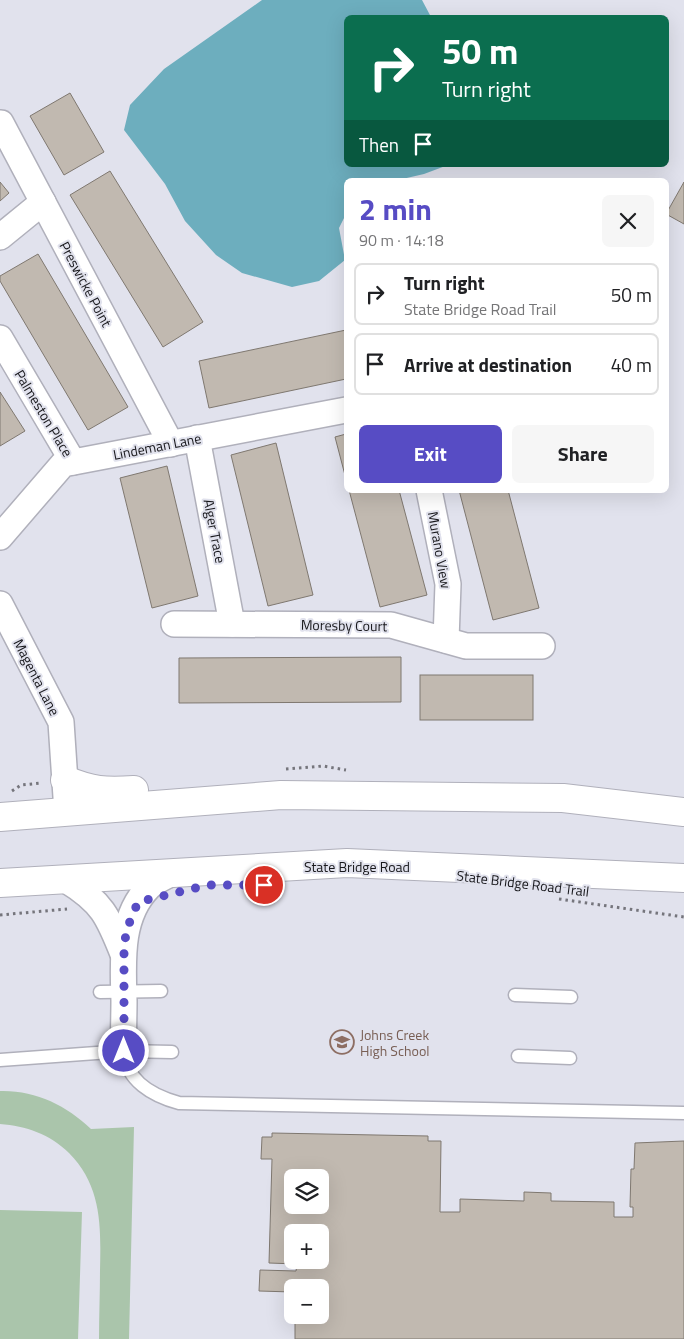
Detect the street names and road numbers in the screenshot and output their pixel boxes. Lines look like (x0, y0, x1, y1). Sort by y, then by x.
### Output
street label: Preswicke Point (55, 238, 117, 331)
street label: Palmeston Place (10, 365, 78, 461)
street label: Lindeman Lane (111, 427, 203, 465)
street label: Alger Trace (199, 497, 231, 565)
street label: Murano View (423, 510, 457, 591)
street label: Moresby Court (301, 614, 388, 636)
street label: Magenta Lane (9, 635, 65, 719)
street label: State Bridge Road (304, 856, 410, 877)
street label: State Bridge Road Trail (455, 864, 591, 902)

